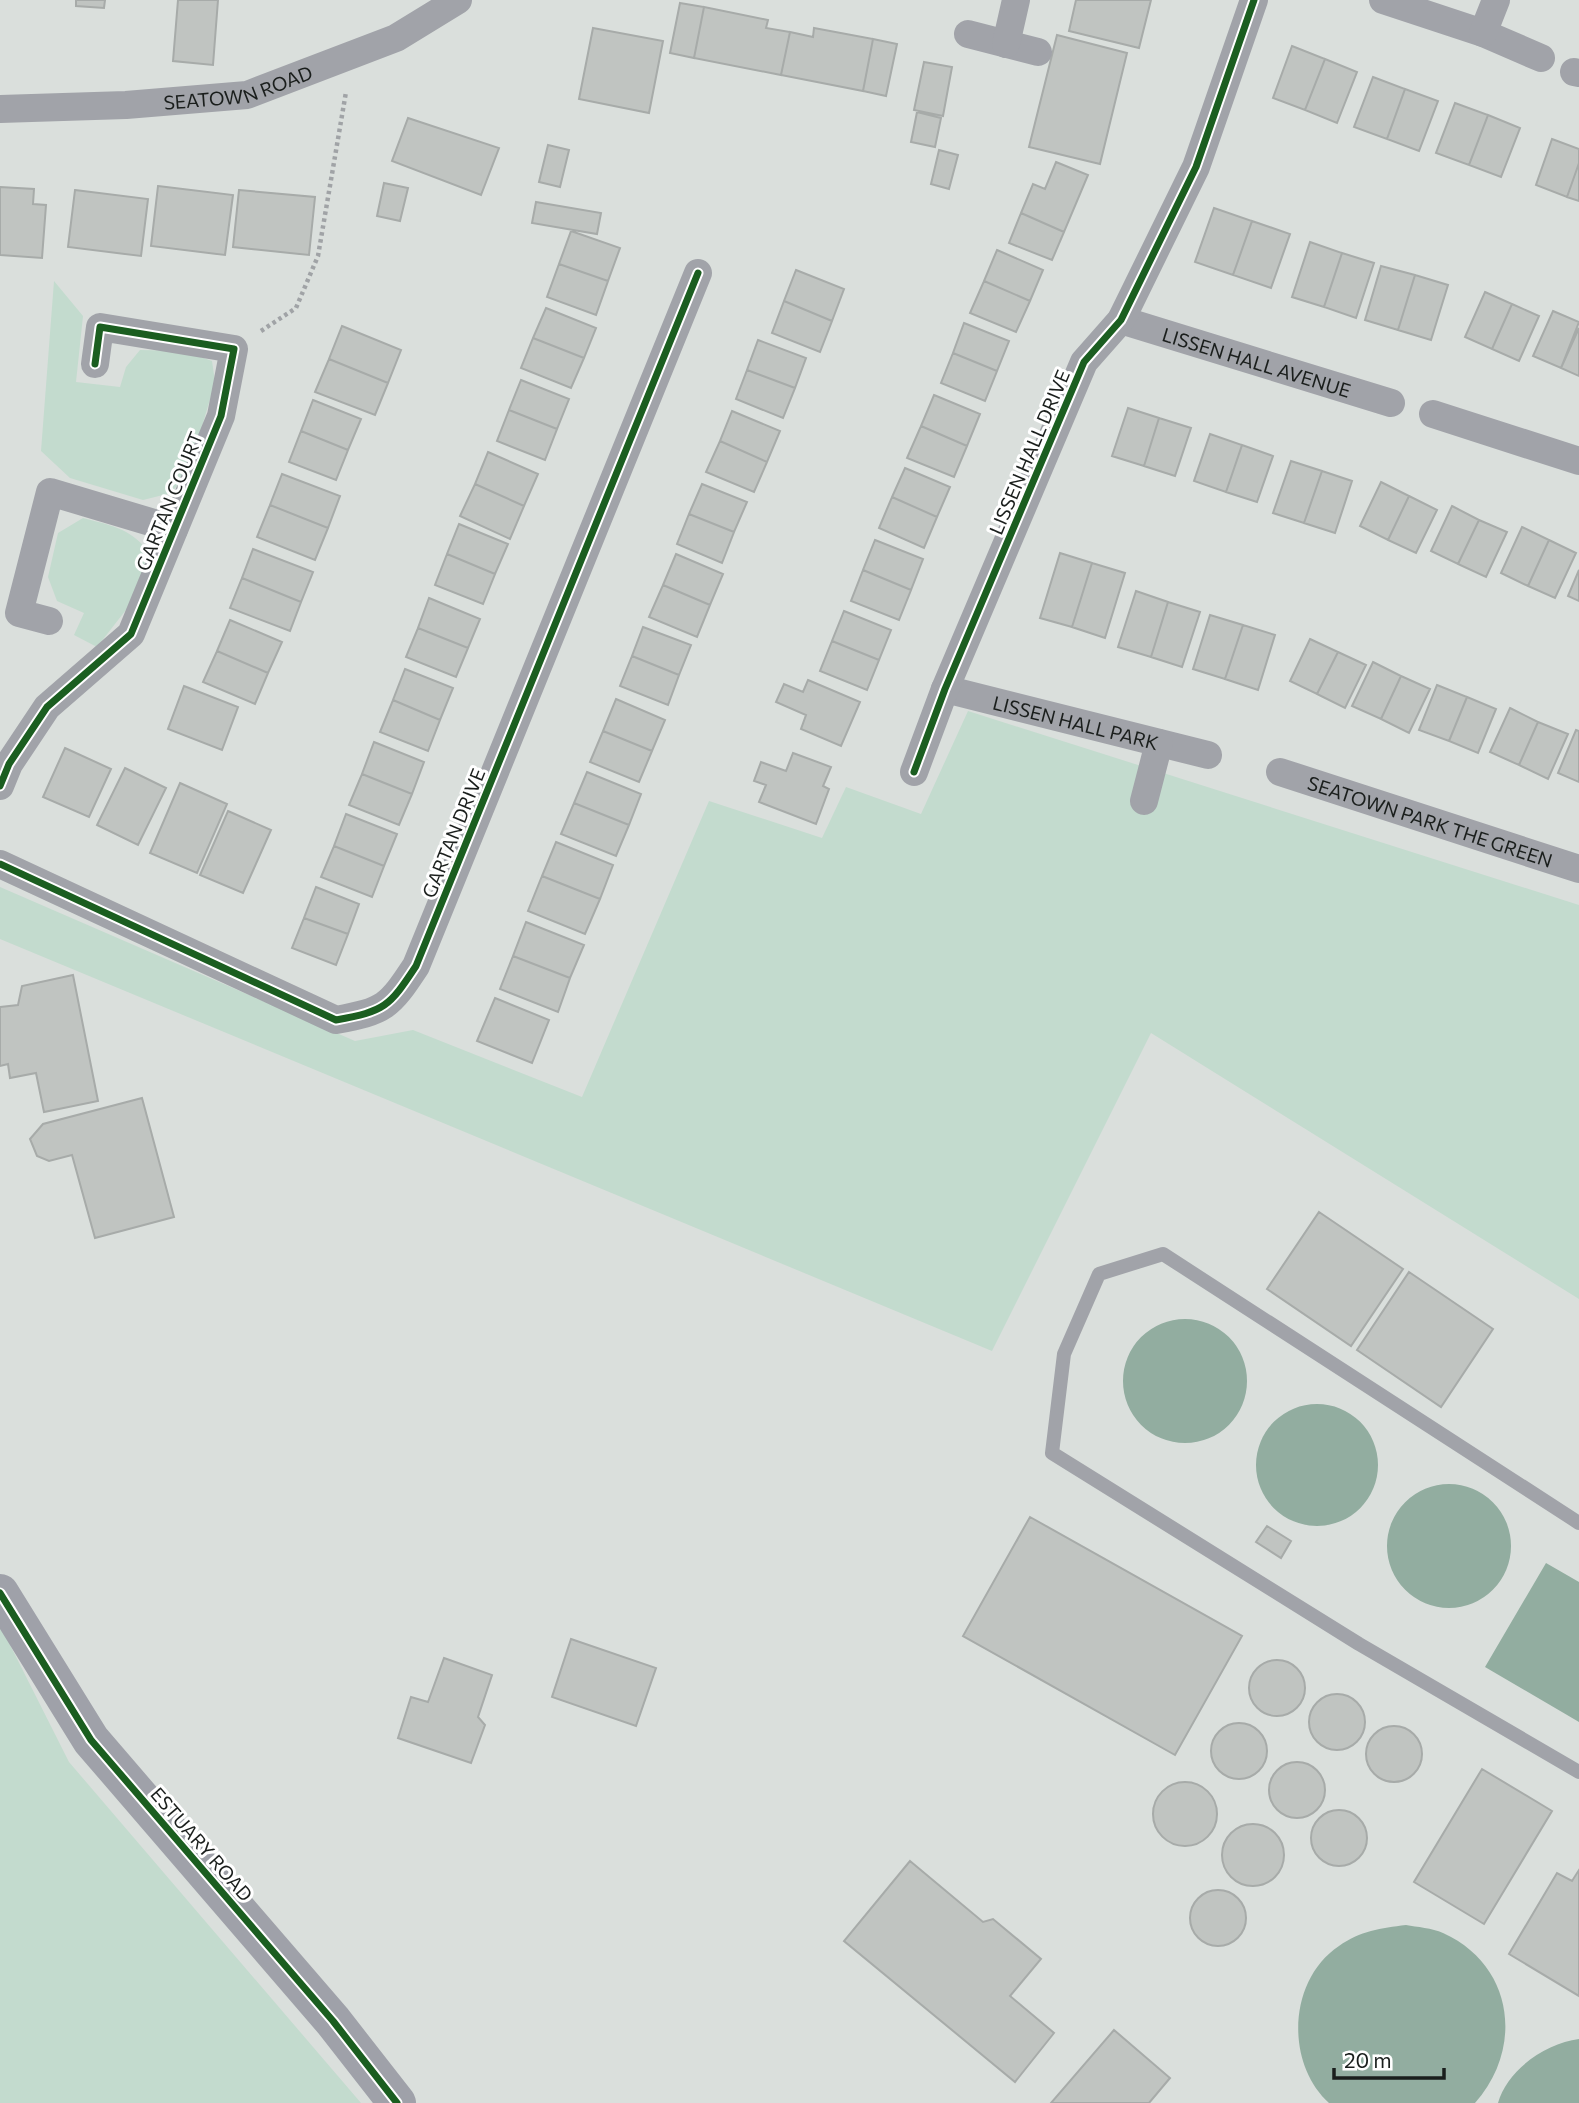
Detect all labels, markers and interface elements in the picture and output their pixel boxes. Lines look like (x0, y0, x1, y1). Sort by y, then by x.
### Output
street label: SEATOWN ROAD (163, 60, 315, 113)
street label: LISSEN HALL AVENUE (1160, 322, 1354, 402)
street label: LISSEN HALL DRIVE (984, 366, 1074, 538)
street label: GARTAN COURT (131, 428, 207, 574)
street label: LISSEN HALL PARK (991, 690, 1161, 754)
street label: GARTAN DRIVE (417, 765, 489, 901)
street label: SEATOWN PARK THE GREEN (1305, 770, 1556, 871)
street label: ESTUARY ROAD (146, 1782, 258, 1906)
scale bar (1334, 2036, 1444, 2080)
text: 20 m (1344, 2047, 1392, 2072)

